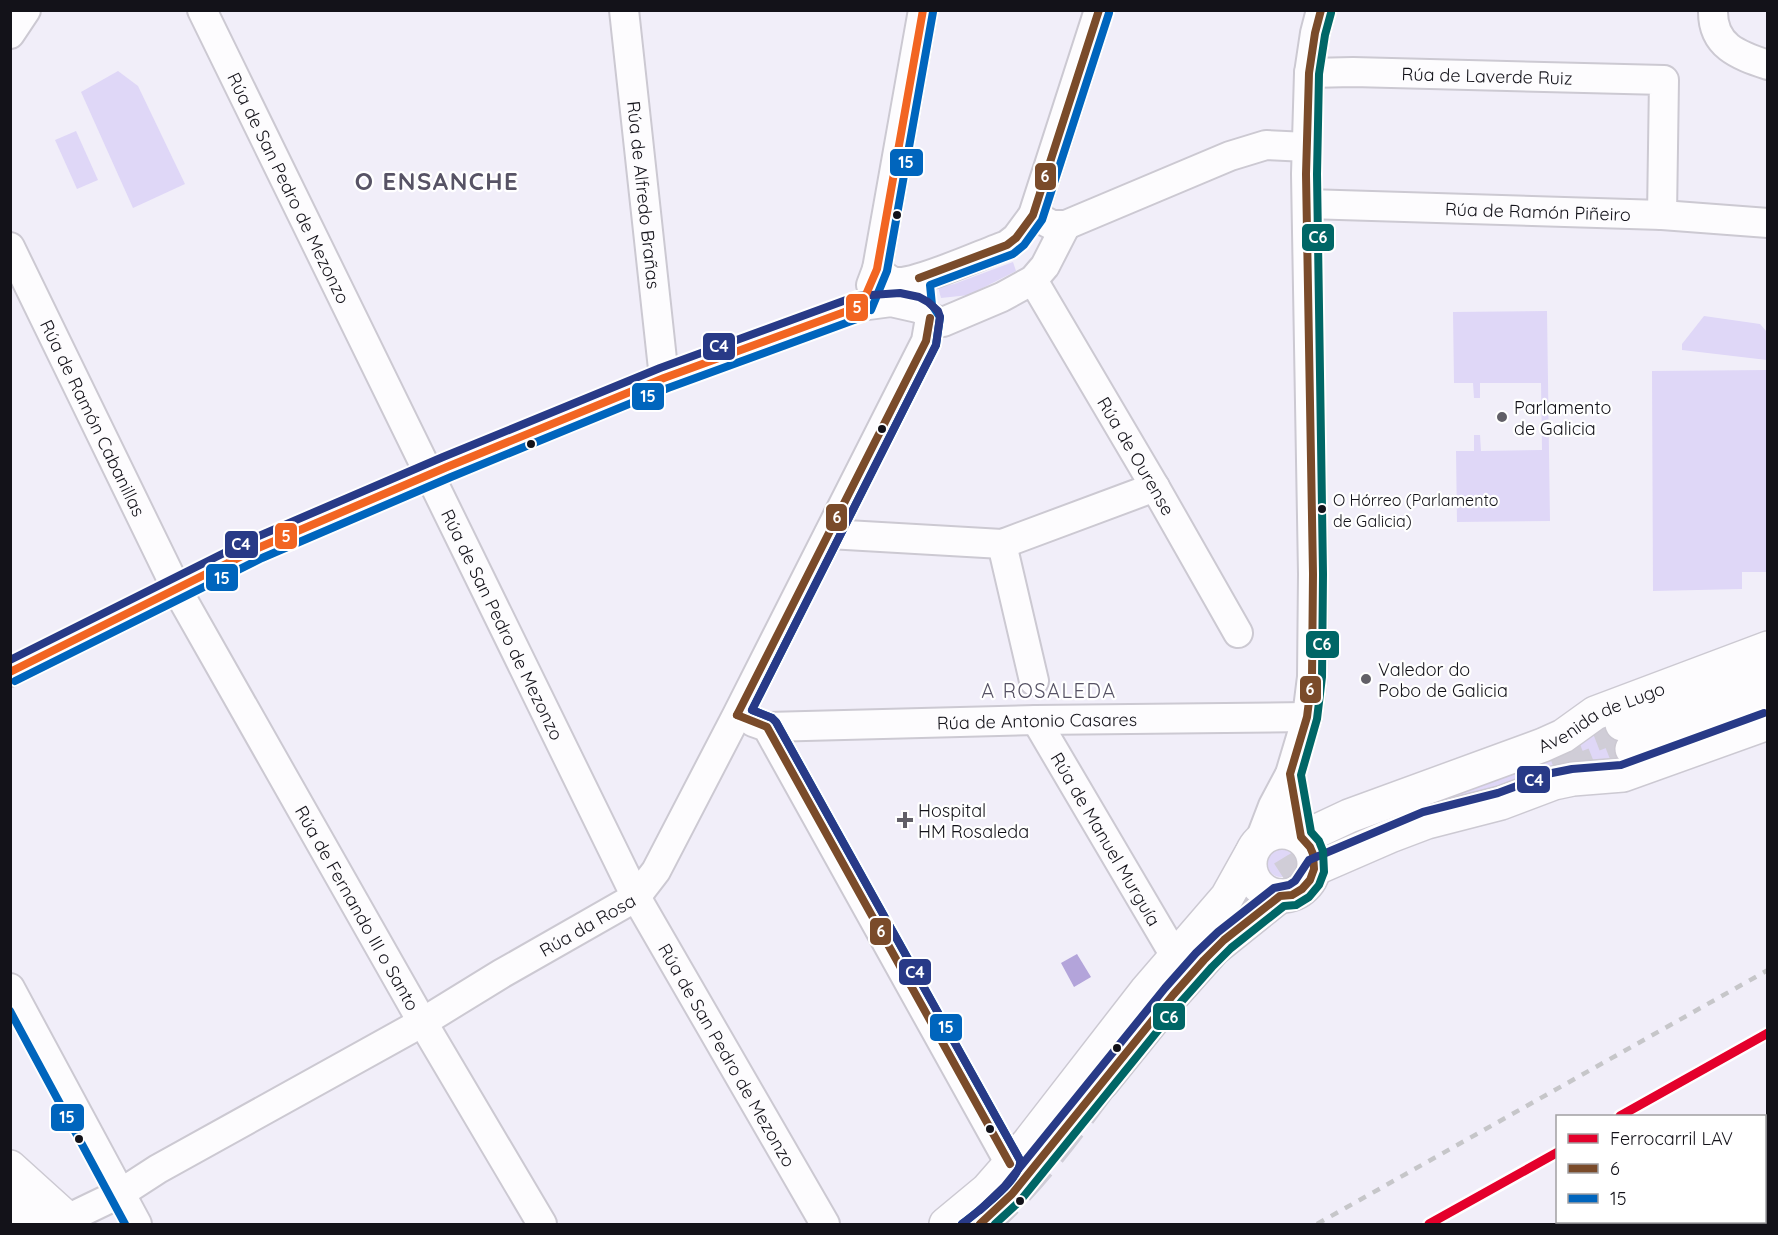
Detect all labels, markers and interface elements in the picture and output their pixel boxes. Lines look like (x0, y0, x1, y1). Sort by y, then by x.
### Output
street label: Rúa de Laverde Ruiz (1401, 62, 1573, 89)
street label: Rúa de San Pedro de Mezonzo (223, 68, 355, 307)
street label: Rúa de Alfredo Brañas (622, 100, 666, 290)
line badge: 15 (889, 148, 924, 177)
text: 15 (898, 152, 914, 172)
line badge: 6 (1034, 162, 1057, 191)
district label: O ENSANCHE (355, 166, 519, 196)
text: 6 (1041, 166, 1050, 186)
street label: Rúa de Ramón Piñeiro (1445, 197, 1631, 226)
unlabelled marker (891, 209, 903, 221)
line badge: C6 (1301, 223, 1335, 252)
text: C6 (1309, 227, 1328, 247)
line badge: 5 (845, 293, 869, 322)
text: 5 (852, 297, 862, 317)
street label: Rúa de Ramón Cabanillas (36, 316, 151, 520)
line badge: C4 (702, 332, 736, 361)
text: C4 (709, 336, 729, 356)
line badge: 15 (631, 382, 665, 411)
text: 15 (640, 386, 656, 406)
street label: Rúa de Ourense (1093, 392, 1180, 519)
place label: Parlamento de Galicia (1514, 396, 1611, 440)
marker: Parlamento de Galicia (1495, 410, 1509, 424)
unlabelled marker (876, 423, 888, 435)
unlabelled marker (525, 438, 537, 450)
place label: O Hórreo (Parlamento de Galicia) (1333, 490, 1498, 531)
line badge: 6 (825, 503, 848, 532)
marker: O Hórreo (Parlamento de Galicia) (1316, 503, 1328, 515)
street label: Rúa de San Pedro de Mezonzo (436, 505, 569, 744)
text: 6 (833, 507, 842, 527)
line badge: 5 (274, 522, 298, 550)
text: 5 (281, 526, 291, 546)
line badge: C4 (224, 530, 259, 559)
text: C4 (231, 534, 251, 554)
line badge: 15 (205, 563, 239, 592)
text: 15 (214, 568, 230, 588)
line badge: C6 (1305, 630, 1340, 659)
text: C6 (1313, 634, 1332, 654)
place label: Valedor do Pobo de Galicia (1378, 658, 1508, 702)
marker: Valedor do Pobo de Galicia (1359, 672, 1373, 686)
line badge: 6 (1299, 675, 1322, 704)
street label: Avenida de Lugo (1534, 676, 1668, 757)
district label: A ROSALEDA (981, 678, 1117, 703)
text: 6 (1306, 679, 1315, 699)
street label: Rúa de Antonio Casares (936, 707, 1137, 734)
street label: Rúa de Manuel Murguía (1046, 748, 1166, 930)
line badge: C4 (1516, 765, 1551, 794)
text: C4 (1524, 770, 1544, 790)
place label: Hospital HM Rosaleda (918, 799, 1029, 843)
street label: Rúa de Fernando III o Santo (290, 801, 425, 1014)
marker: Hospital HM Rosaleda (896, 811, 914, 829)
street label: Rúa da Rosa (535, 888, 640, 961)
line badge: 6 (869, 917, 892, 946)
text: 6 (877, 921, 886, 941)
street label: Rúa de San Pedro de Mezonzo (654, 939, 801, 1171)
line badge: C4 (898, 958, 932, 986)
text: C4 (905, 962, 925, 982)
line badge: C6 (1152, 1002, 1186, 1031)
text: C6 (1160, 1007, 1179, 1027)
line badge: 15 (929, 1013, 963, 1042)
text: 15 (938, 1017, 954, 1037)
unlabelled marker (1111, 1042, 1123, 1054)
line badge: 15 (50, 1103, 85, 1132)
text: 15 (59, 1107, 75, 1127)
legend (1556, 1115, 1766, 1223)
unlabelled marker (984, 1123, 996, 1135)
text: Ferrocarril LAV (1610, 1127, 1733, 1150)
unlabelled marker (73, 1133, 85, 1145)
text: 6 (1610, 1157, 1620, 1180)
text: 15 (1610, 1187, 1626, 1210)
unlabelled marker (1014, 1195, 1026, 1207)

